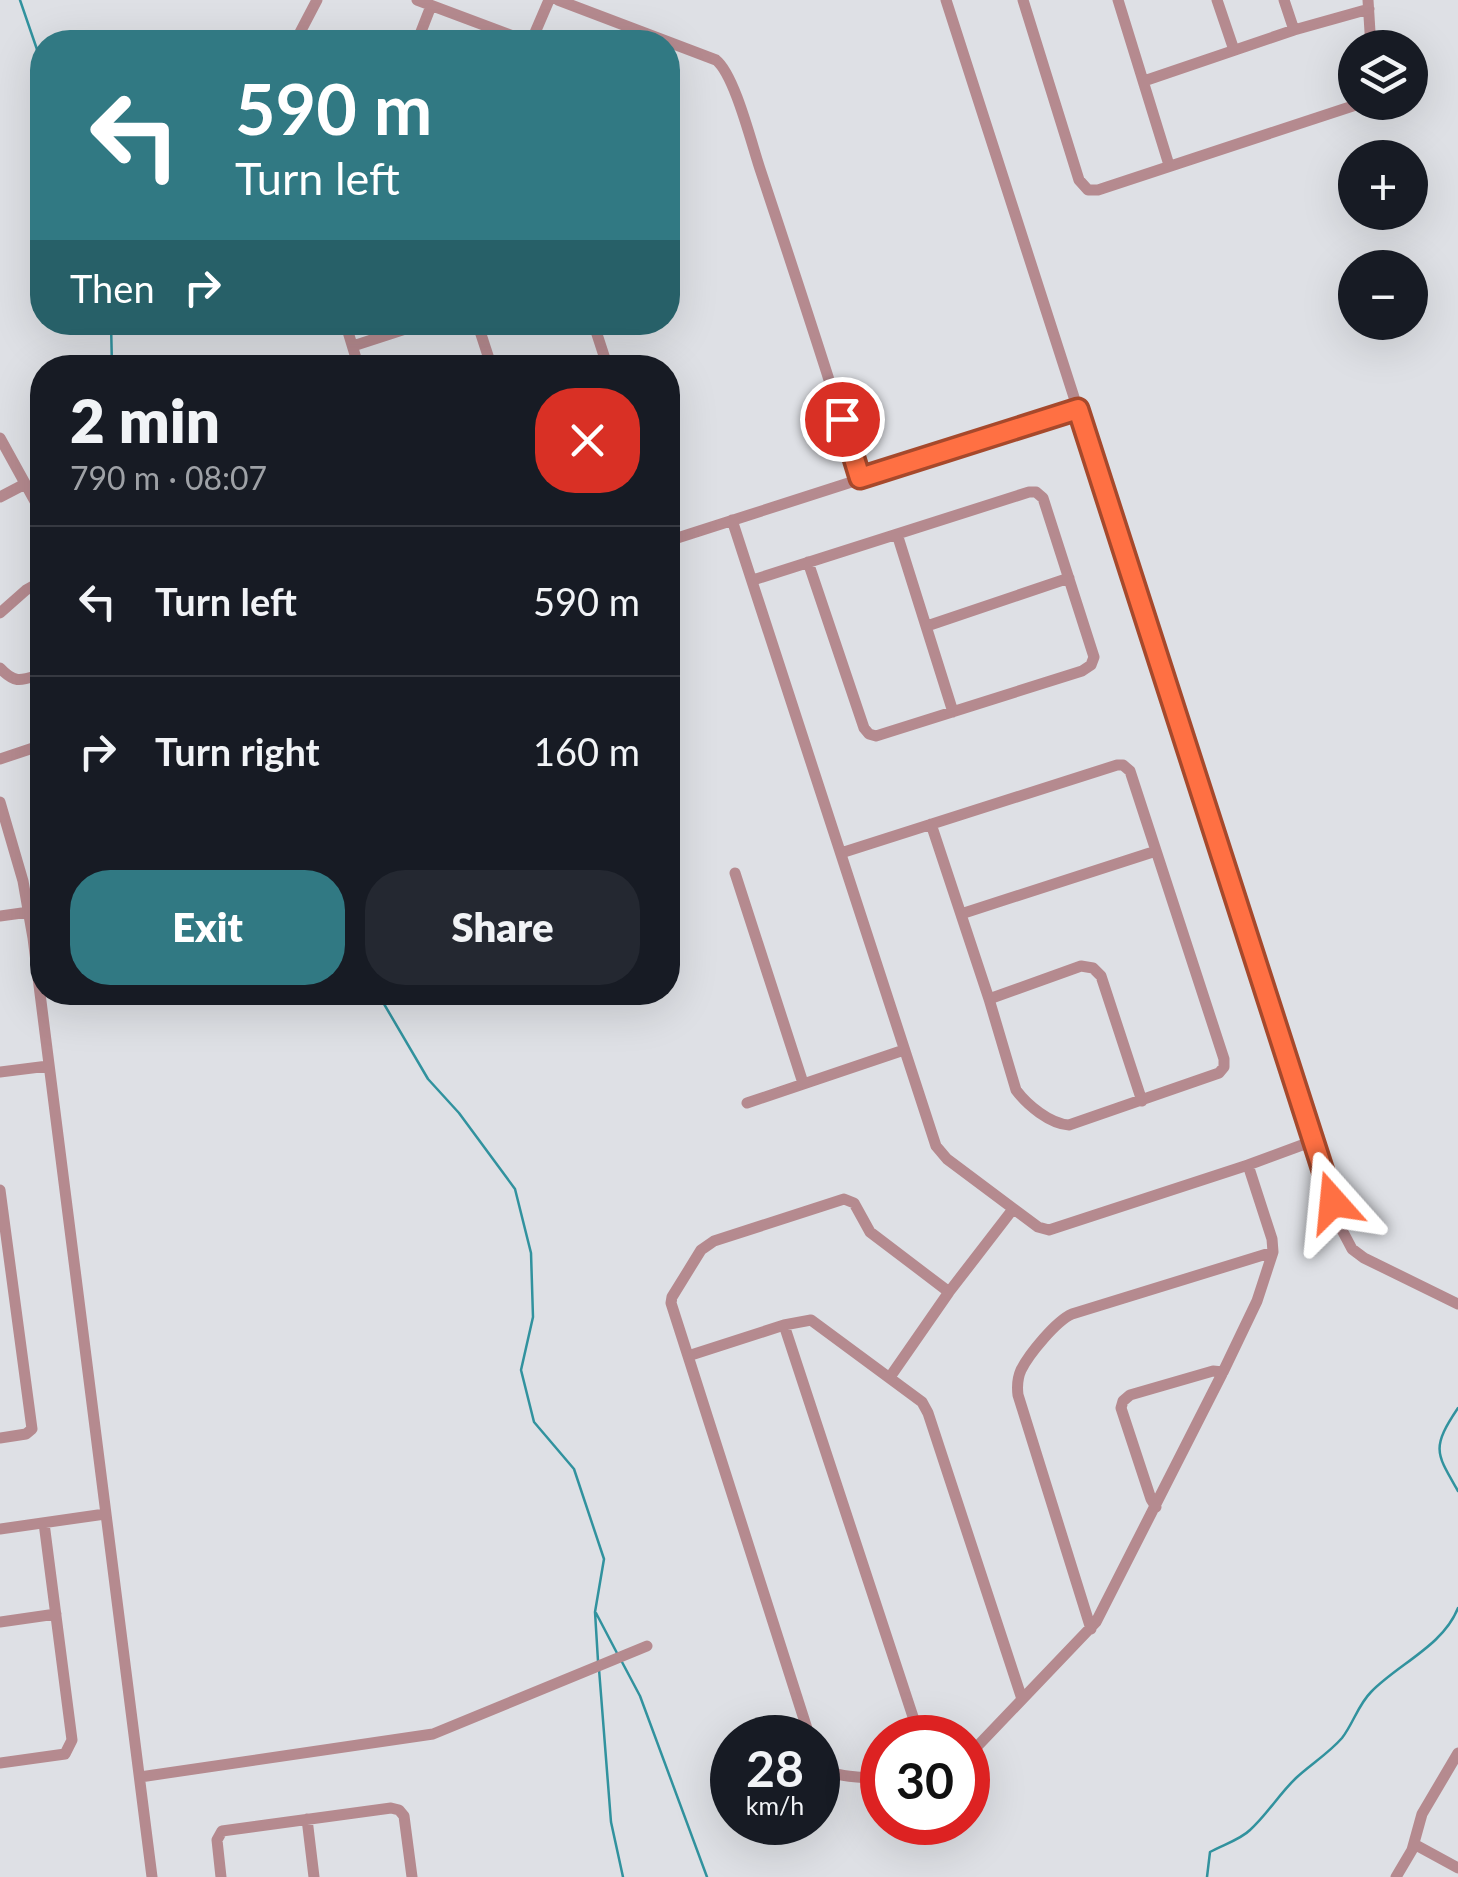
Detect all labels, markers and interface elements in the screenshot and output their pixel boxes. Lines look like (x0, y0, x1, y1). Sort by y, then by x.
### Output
map controls (1338, 30, 1428, 340)
button: layers (1338, 30, 1428, 120)
text: 590 m (235, 66, 432, 150)
icon: left (70, 70, 200, 200)
button: + (1338, 140, 1428, 230)
text: Turn left (235, 151, 400, 205)
button: − (1338, 250, 1428, 340)
icon: right (175, 260, 230, 315)
text: Then (70, 265, 155, 311)
pin (800, 377, 885, 462)
text: 2 min (70, 384, 220, 456)
button: close (535, 388, 640, 493)
icon: arrive (815, 392, 870, 447)
text: 790 m · 08:07 (70, 458, 267, 497)
icon: left (70, 574, 125, 629)
text: Turn left (155, 578, 297, 624)
text: 590 m (533, 578, 640, 624)
icon: right (70, 724, 125, 779)
text: Turn right (155, 728, 320, 774)
text: 160 m (533, 728, 640, 774)
button: Exit (70, 870, 345, 985)
button: Share (365, 870, 640, 985)
position arrow (1281, 1150, 1385, 1254)
speed limit sign: 30 (860, 1715, 990, 1845)
text: 28 (746, 1738, 804, 1798)
text: km/h (746, 1790, 804, 1820)

